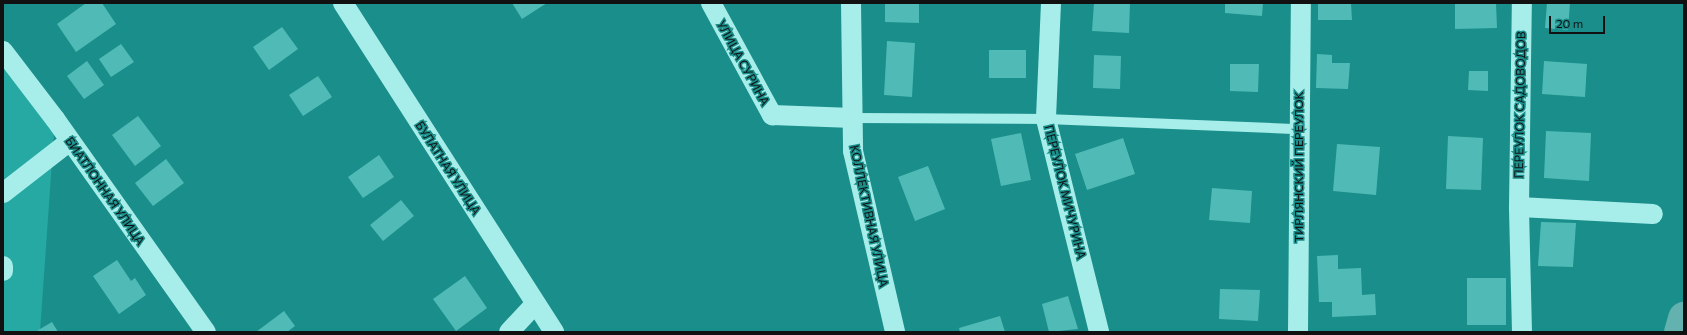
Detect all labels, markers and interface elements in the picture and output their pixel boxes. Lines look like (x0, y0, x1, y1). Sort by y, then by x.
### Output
scale bar (1551, 8, 1607, 34)
text: 20 m (1556, 16, 1583, 30)
street label: УЛИЦА СУРИНА (714, 18, 772, 108)
street label: ПЕРЕУЛОК САДОВОДОВ (1512, 31, 1528, 179)
street label: ТИРЛЯНСКИЙ ПЕРЕУЛОК (1292, 91, 1306, 243)
street label: БУЛАТНАЯ УЛИЦА (412, 119, 484, 217)
street label: ПЕРЕУЛОК МИЧУРИНА (1041, 124, 1089, 260)
street label: БИАТЛОННАЯ УЛИЦА (62, 134, 148, 248)
street label: КОЛЛЕКТИВНАЯ УЛИЦА (847, 144, 891, 288)

